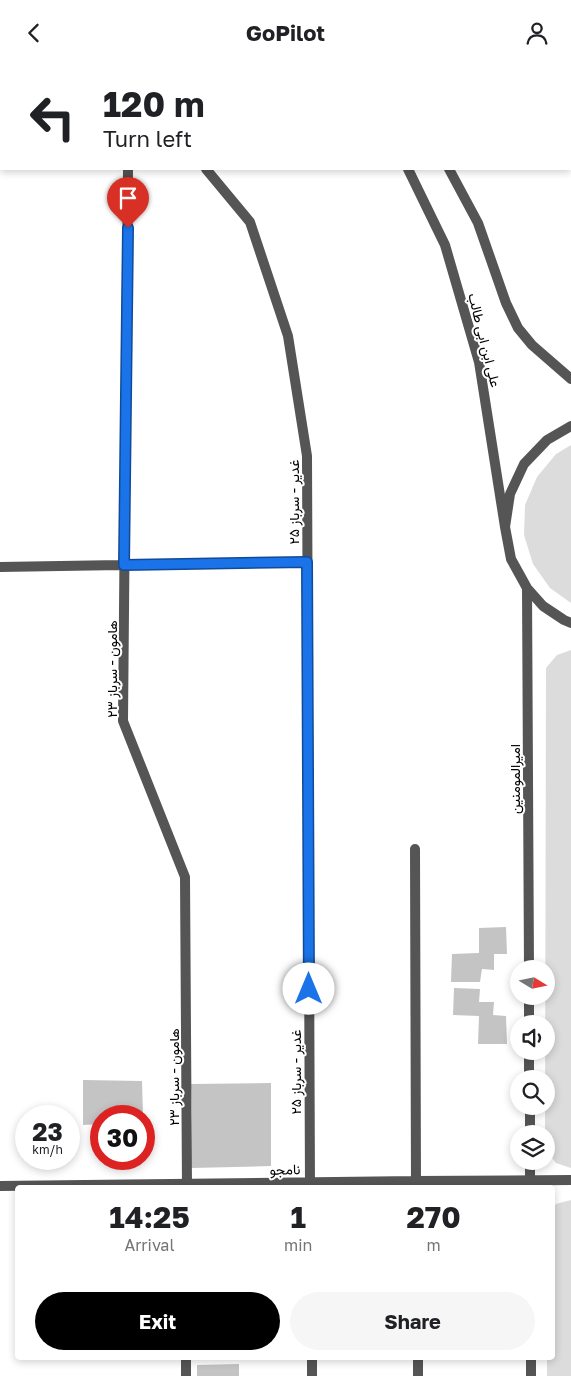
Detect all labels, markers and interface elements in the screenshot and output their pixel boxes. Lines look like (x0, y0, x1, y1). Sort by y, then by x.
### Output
icon: back (20, 19, 48, 47)
text: GoPilot (246, 19, 325, 46)
icon: person (523, 19, 551, 47)
text: 120 m (103, 83, 205, 125)
icon: left (20, 85, 85, 150)
text: Turn left (103, 125, 192, 152)
pin (107, 177, 149, 228)
icon: arrive (114, 184, 142, 212)
street label: علی ابن ابی طالب (464, 291, 505, 389)
street label: غدیر - سرباز ۲۵ (285, 459, 303, 545)
street label: هامون - سرباز ۲۳ (103, 620, 121, 718)
street label: امیرالمومنین (506, 744, 524, 814)
north arrow (510, 960, 555, 1005)
map controls (510, 960, 555, 1170)
position arrow (282, 962, 334, 1014)
button: sound (510, 1015, 555, 1060)
street label: هامون - سرباز ۲۳ (165, 1028, 183, 1126)
street label: غدیر - سرباز ۲۵ (287, 1029, 305, 1115)
button: search (510, 1070, 555, 1115)
speed limit sign: 30 (90, 1105, 155, 1170)
text: 23 (32, 1116, 63, 1147)
button: layers (510, 1125, 555, 1170)
text: km/h (32, 1142, 63, 1157)
street label: نامجو (269, 1160, 301, 1179)
text: 14:25 (109, 1199, 190, 1235)
text: 1 (290, 1199, 306, 1235)
text: 270 (407, 1199, 461, 1235)
text: Arrival (124, 1235, 175, 1255)
text: min (284, 1235, 312, 1255)
text: m (427, 1235, 441, 1255)
button: Exit (35, 1292, 280, 1350)
button: Share (290, 1292, 535, 1350)

